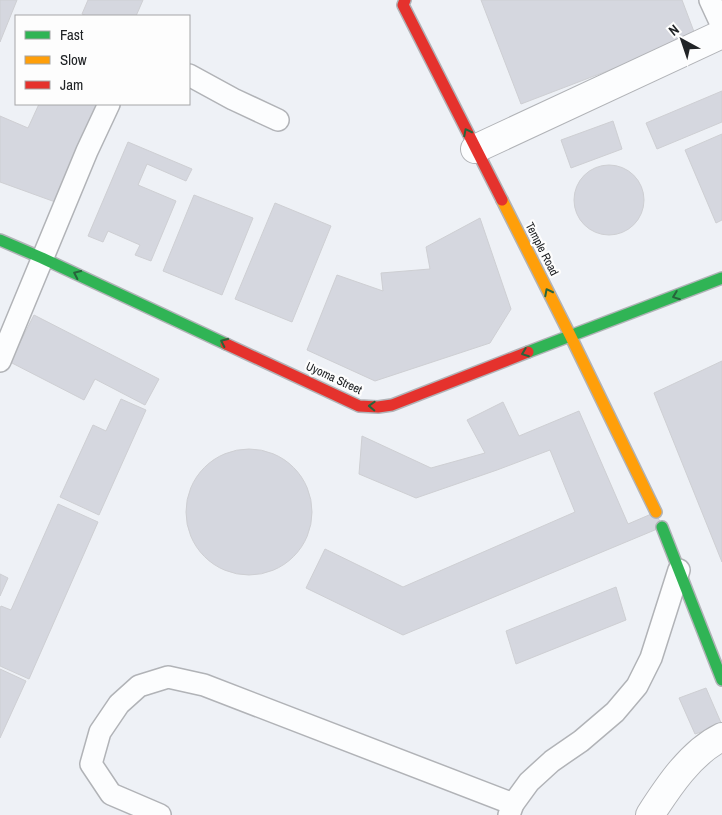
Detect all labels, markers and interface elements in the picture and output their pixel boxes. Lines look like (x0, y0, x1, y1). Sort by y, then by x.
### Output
legend (15, 15, 190, 105)
north arrow (657, 15, 707, 65)
text: N (665, 20, 683, 40)
text: Fast (60, 24, 84, 45)
text: Slow (60, 49, 87, 70)
text: Jam (60, 74, 83, 95)
one-way arrow (463, 128, 473, 137)
street label: Temple Road (522, 220, 562, 278)
one-way arrow (73, 269, 82, 280)
one-way arrow (544, 288, 554, 297)
one-way arrow (673, 290, 681, 300)
one-way arrow (220, 338, 229, 349)
one-way arrow (521, 347, 530, 357)
street label: Uyoma Street (303, 358, 365, 398)
one-way arrow (368, 401, 376, 412)

